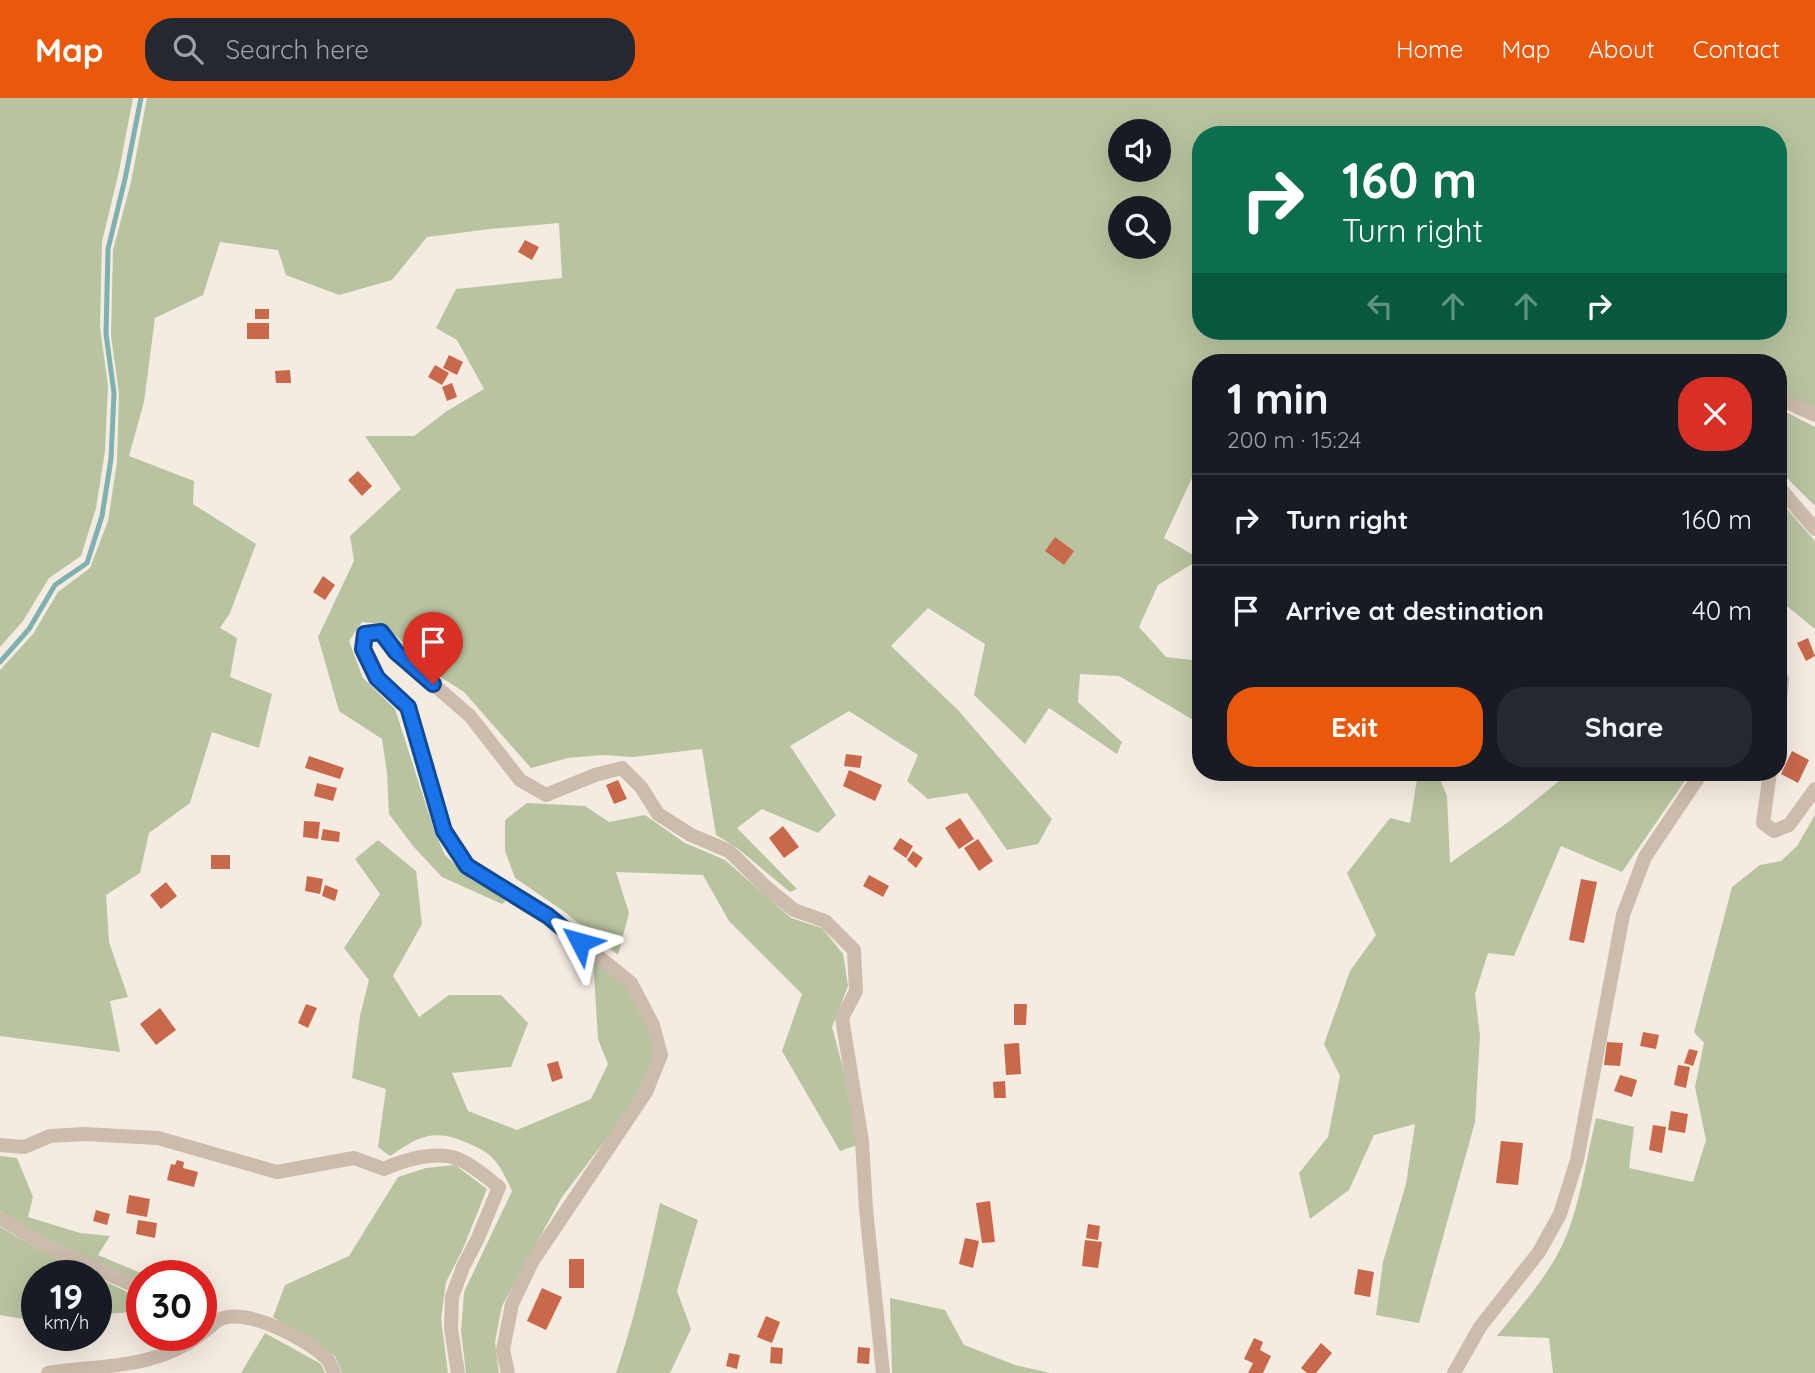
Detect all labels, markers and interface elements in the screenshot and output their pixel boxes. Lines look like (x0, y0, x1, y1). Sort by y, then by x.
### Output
search box (145, 18, 635, 81)
text: Map (35, 29, 103, 70)
icon: search (169, 30, 207, 68)
text: Search here (225, 33, 369, 66)
text: Home (1396, 34, 1463, 64)
text: Map (1501, 34, 1550, 64)
text: About (1588, 34, 1655, 64)
text: Contact (1693, 34, 1780, 64)
map controls (1108, 119, 1171, 259)
button: sound (1108, 119, 1171, 182)
text: 160 m (1342, 149, 1477, 210)
icon: right (1227, 154, 1318, 245)
button: search (1108, 196, 1171, 259)
text: Turn right (1342, 210, 1483, 250)
icon: left (1361, 287, 1399, 325)
icon: ahead (1434, 287, 1472, 325)
icon: ahead (1507, 287, 1545, 325)
icon: right (1580, 287, 1618, 325)
text: 1 min (1227, 372, 1329, 425)
button: close (1678, 377, 1752, 451)
text: 200 m · 15:24 (1227, 425, 1361, 454)
icon: right (1227, 501, 1265, 539)
text: Turn right (1286, 503, 1408, 536)
text: 160 m (1682, 503, 1752, 536)
icon: arrive (1227, 592, 1265, 630)
text: Arrive at destination (1286, 594, 1544, 627)
text: 40 m (1692, 594, 1752, 627)
pin (403, 612, 463, 684)
icon: arrive (414, 623, 452, 661)
button: Exit (1227, 687, 1483, 767)
button: Share (1497, 687, 1752, 767)
position arrow (543, 905, 617, 979)
speed limit sign: 30 (126, 1260, 217, 1351)
text: 19 (50, 1274, 83, 1318)
text: km/h (44, 1311, 89, 1334)

